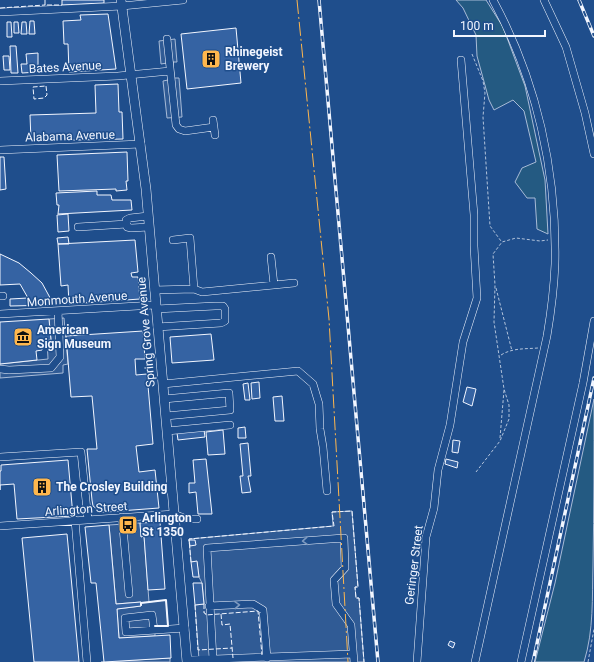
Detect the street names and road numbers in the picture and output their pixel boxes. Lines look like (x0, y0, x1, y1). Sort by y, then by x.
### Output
street label: Bates Avenue (28, 58, 102, 76)
street label: Alabama Avenue (25, 127, 115, 145)
street label: Spring Grove Avenue (134, 276, 158, 388)
street label: Monmouth Avenue (26, 289, 128, 309)
street label: Arlington Street (44, 499, 128, 519)
street label: Geringer Street (402, 524, 426, 606)

